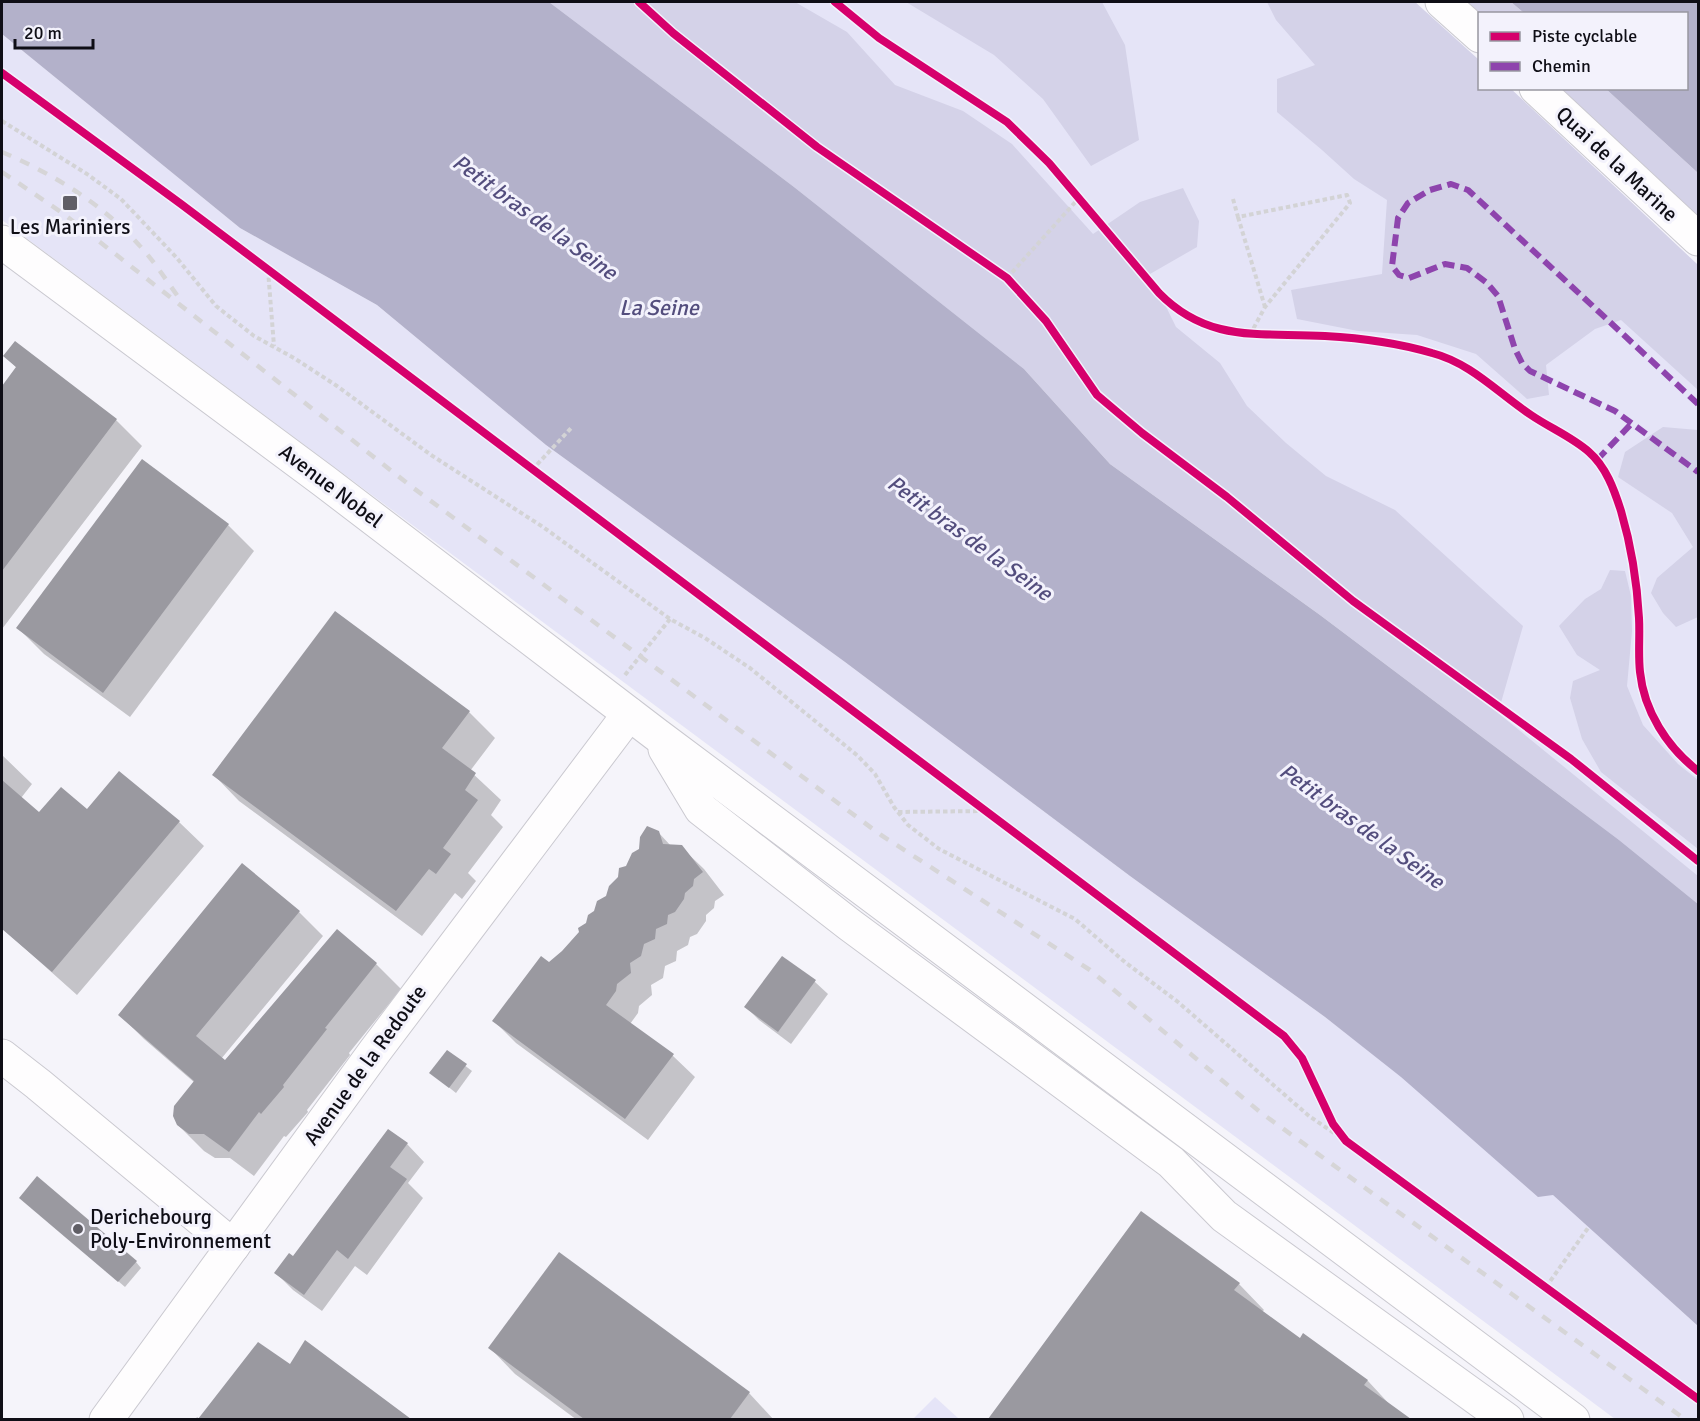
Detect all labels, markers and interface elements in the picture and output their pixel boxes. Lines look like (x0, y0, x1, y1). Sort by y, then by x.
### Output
scale bar (15, 12, 93, 50)
legend (1478, 12, 1688, 90)
text: 20 m (24, 22, 62, 44)
text: Piste cyclable (1532, 25, 1637, 47)
text: Chemin (1532, 55, 1591, 77)
street label: Quai de la Marine (1551, 101, 1683, 227)
water label: Petit bras de la Seine (448, 148, 623, 286)
marker: Les Mariniers (61, 194, 79, 212)
place label: Les Mariniers (10, 214, 130, 240)
water label: La Seine (619, 294, 700, 321)
street label: Avenue Nobel (274, 439, 388, 533)
water label: Petit bras de la Seine (883, 469, 1058, 607)
water label: Petit bras de la Seine (1275, 757, 1450, 895)
street label: Avenue de la Redoute (298, 980, 432, 1150)
place label: Derichebourg Poly-Environnement (90, 1204, 271, 1254)
marker: Derichebourg Poly-Environnement (71, 1222, 85, 1236)

